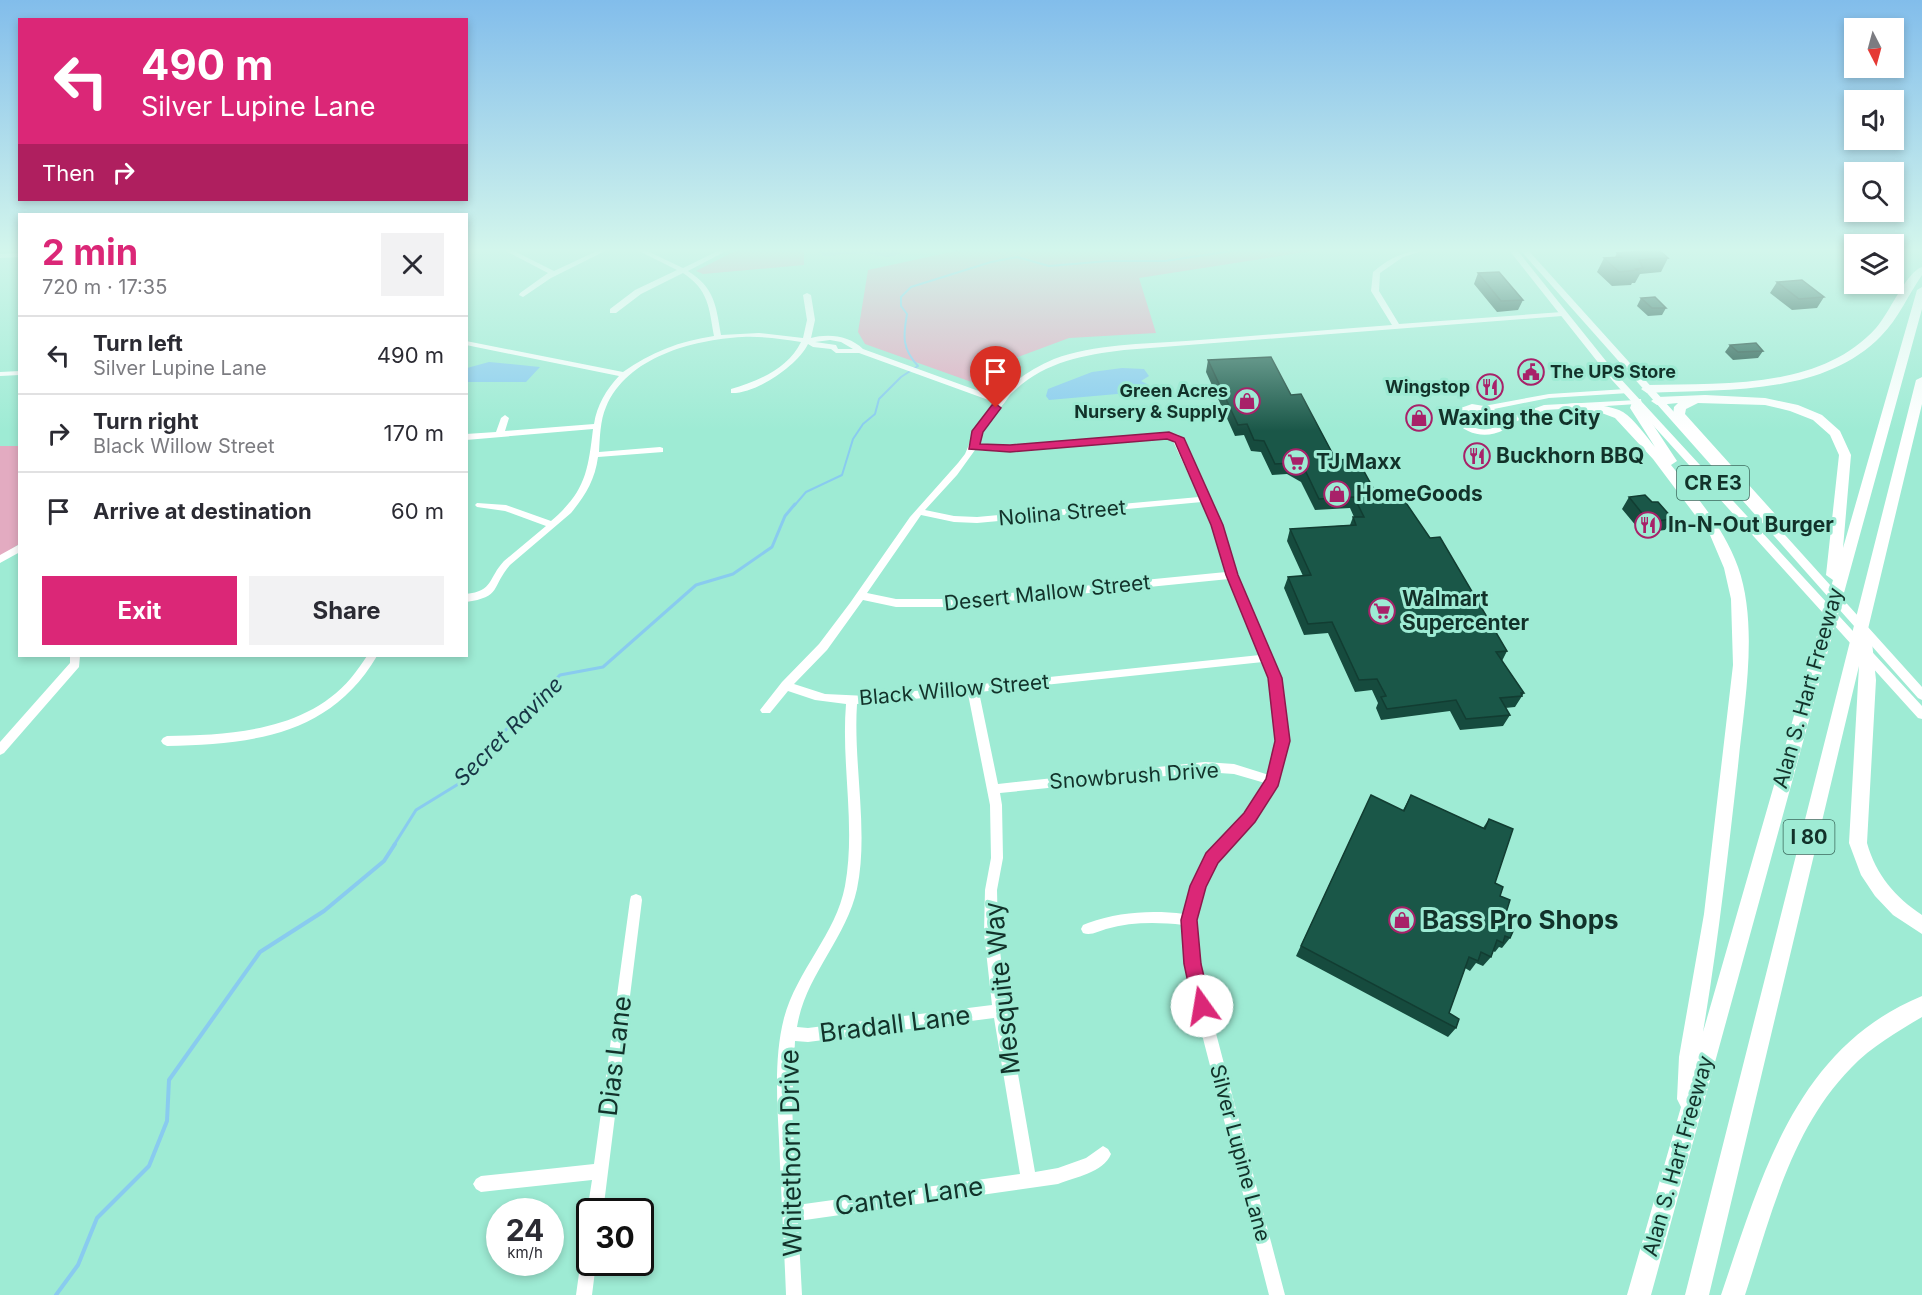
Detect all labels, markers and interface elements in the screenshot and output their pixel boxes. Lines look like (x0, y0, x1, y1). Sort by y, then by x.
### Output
north arrow (1844, 18, 1904, 78)
map controls (1844, 18, 1904, 294)
text: 490 m (141, 39, 273, 90)
icon: left (42, 42, 120, 120)
text: Silver Lupine Lane (141, 90, 375, 123)
button: sound (1844, 90, 1904, 150)
icon: right (107, 156, 140, 189)
text: Then (42, 160, 95, 186)
button: search (1844, 162, 1904, 222)
text: 2 min (42, 230, 138, 274)
button: close (381, 233, 444, 296)
button: layers (1844, 234, 1904, 294)
text: 720 m · 17:35 (42, 275, 167, 299)
text: Turn left (93, 330, 183, 356)
icon: left (42, 339, 75, 372)
text: 490 m (377, 342, 444, 368)
pin (970, 346, 1021, 408)
icon: arrive (979, 355, 1012, 388)
text: Silver Lupine Lane (93, 356, 267, 380)
public building icon: The UPS Store (1516, 357, 1546, 387)
place label: The UPS Store (1550, 361, 1676, 382)
restaurant icon: Wingstop (1475, 372, 1505, 402)
place label: Wingstop (1385, 376, 1470, 397)
place label: Green Acres Nursery & Supply (1074, 380, 1228, 422)
shop icon: Green Acres Nursery & Supply (1232, 386, 1262, 416)
shop icon: Waxing the City (1404, 403, 1434, 433)
place label: Waxing the City (1438, 405, 1601, 430)
text: Turn right (93, 408, 199, 434)
icon: right (42, 417, 75, 450)
text: 170 m (384, 420, 444, 446)
text: Black Willow Street (93, 434, 274, 458)
restaurant icon: Buckhorn BBQ (1462, 441, 1492, 471)
place label: Buckhorn BBQ (1496, 443, 1644, 468)
supermarket icon: TJ Maxx (1281, 447, 1311, 477)
place label: TJ Maxx (1316, 449, 1401, 474)
road number: CR E3 (1677, 466, 1749, 500)
shop icon: HomeGoods (1322, 479, 1352, 509)
place label: HomeGoods (1356, 481, 1483, 506)
street label: Nolina Street (997, 494, 1127, 531)
icon: arrive (42, 495, 75, 528)
text: Arrive at destination (93, 498, 312, 524)
text: 60 m (391, 498, 444, 524)
restaurant icon: In-N-Out Burger (1633, 510, 1663, 540)
place label: In-N-Out Burger (1668, 512, 1834, 537)
street label: Desert Mallow Street (943, 569, 1151, 616)
button: Exit (42, 576, 237, 645)
button: Share (249, 576, 444, 645)
street label: Alan S. Hart Freeway (1767, 585, 1848, 791)
place label: Walmart Supercenter (1402, 586, 1530, 635)
supermarket icon: Walmart Supercenter (1367, 596, 1397, 626)
street label: Black Willow Street (858, 669, 1050, 710)
water label: Secret Ravine (448, 671, 568, 791)
street label: Snowbrush Drive (1048, 757, 1220, 794)
road number: I 80 (1784, 820, 1834, 854)
street label: Mesquite Way (977, 900, 1026, 1076)
place label: Bass Pro Shops (1422, 904, 1619, 935)
shop icon: Bass Pro Shops (1387, 905, 1417, 935)
position arrow (1170, 974, 1234, 1038)
street label: Dias Lane (592, 994, 637, 1118)
street label: Bradall Lane (818, 999, 972, 1048)
street label: Whitethorn Drive (773, 1049, 808, 1257)
street label: Alan S. Hart Freeway (1637, 1053, 1718, 1259)
street label: Silver Lupine Lane (1205, 1062, 1276, 1244)
street label: Canter Lane (833, 1170, 985, 1221)
speed limit sign: 30 (576, 1198, 654, 1276)
text: 24 (506, 1212, 544, 1248)
text: km/h (507, 1243, 543, 1262)

